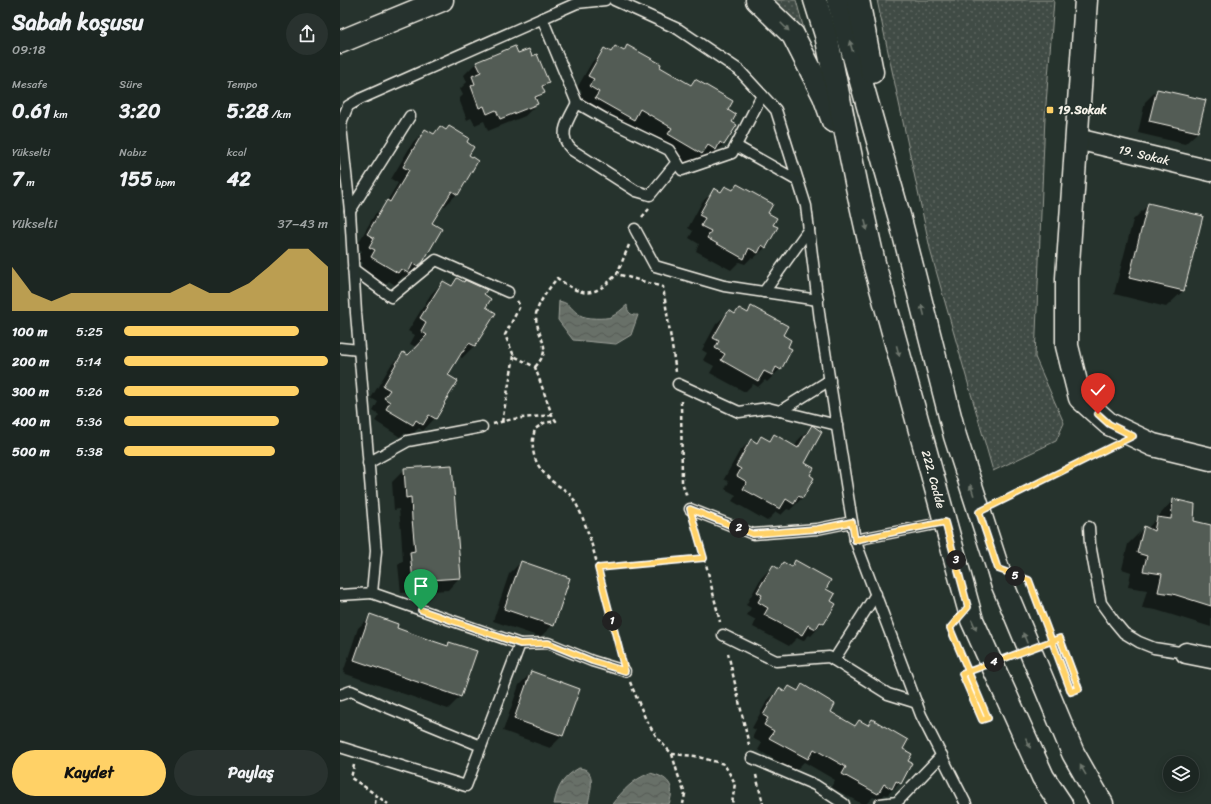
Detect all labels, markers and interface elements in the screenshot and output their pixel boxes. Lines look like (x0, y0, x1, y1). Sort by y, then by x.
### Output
text: Sabah koşusu (12, 3, 144, 42)
button: share (286, 13, 328, 55)
one-way arrow (780, 22, 790, 32)
text: 09:18 (12, 38, 46, 61)
one-way arrow (848, 40, 854, 52)
text: Mesafe (12, 75, 47, 94)
text: Süre (119, 75, 142, 94)
text: Tempo (227, 75, 257, 94)
text: 0.61 (12, 94, 51, 129)
text: 3:20 (119, 94, 161, 129)
text: 5:28 (227, 94, 269, 129)
place label: 19.Sokak (1058, 99, 1107, 121)
text: km (51, 105, 68, 124)
text: /km (269, 105, 291, 124)
marker: 19.Sokak (1045, 105, 1055, 115)
street label: 19. Sokak (1116, 138, 1172, 172)
text: Yükselti (12, 143, 50, 162)
text: Nabız (119, 143, 147, 162)
text: kcal (227, 143, 247, 162)
text: 7 (12, 162, 23, 197)
text: 155 (119, 162, 152, 197)
text: 42 (227, 162, 251, 197)
text: m (23, 173, 35, 192)
text: bpm (152, 173, 176, 192)
text: Yükselti (12, 212, 57, 235)
text: 37–43 m (277, 212, 328, 235)
one-way arrow (863, 219, 869, 231)
one-way arrow (920, 304, 926, 316)
text: 100 m (12, 320, 47, 343)
text: 5:25 (76, 320, 103, 343)
one-way arrow (895, 345, 901, 357)
text: 200 m (12, 350, 49, 373)
text: 5:14 (76, 350, 102, 373)
pin (1081, 373, 1115, 414)
icon: check (1087, 379, 1109, 401)
text: 300 m (12, 380, 49, 403)
text: 5:26 (76, 380, 103, 403)
text: 400 m (12, 410, 50, 433)
text: 5:36 (76, 410, 102, 433)
text: 500 m (12, 440, 50, 463)
text: 5:38 (76, 440, 103, 463)
street label: 222. Cadde (915, 447, 952, 511)
one-way arrow (969, 483, 975, 495)
pin: 2 (729, 518, 749, 538)
text: 2 (736, 518, 742, 537)
pin: 3 (946, 550, 966, 570)
text: 3 (953, 550, 959, 569)
pin: 5 (1005, 566, 1025, 586)
text: 5 (1012, 566, 1018, 585)
pin (404, 569, 438, 610)
icon: arrive (410, 575, 432, 597)
pin: 1 (602, 611, 622, 631)
text: 1 (610, 611, 614, 630)
one-way arrow (972, 619, 978, 631)
one-way arrow (1022, 632, 1028, 644)
pin: 4 (984, 652, 1004, 672)
text: 4 (991, 652, 997, 671)
one-way arrow (1025, 737, 1031, 749)
button: Kaydet (12, 750, 166, 796)
button: Paylaş (174, 750, 328, 796)
map controls (1163, 756, 1199, 792)
button: layers (1163, 756, 1199, 792)
one-way arrow (1079, 764, 1086, 776)

